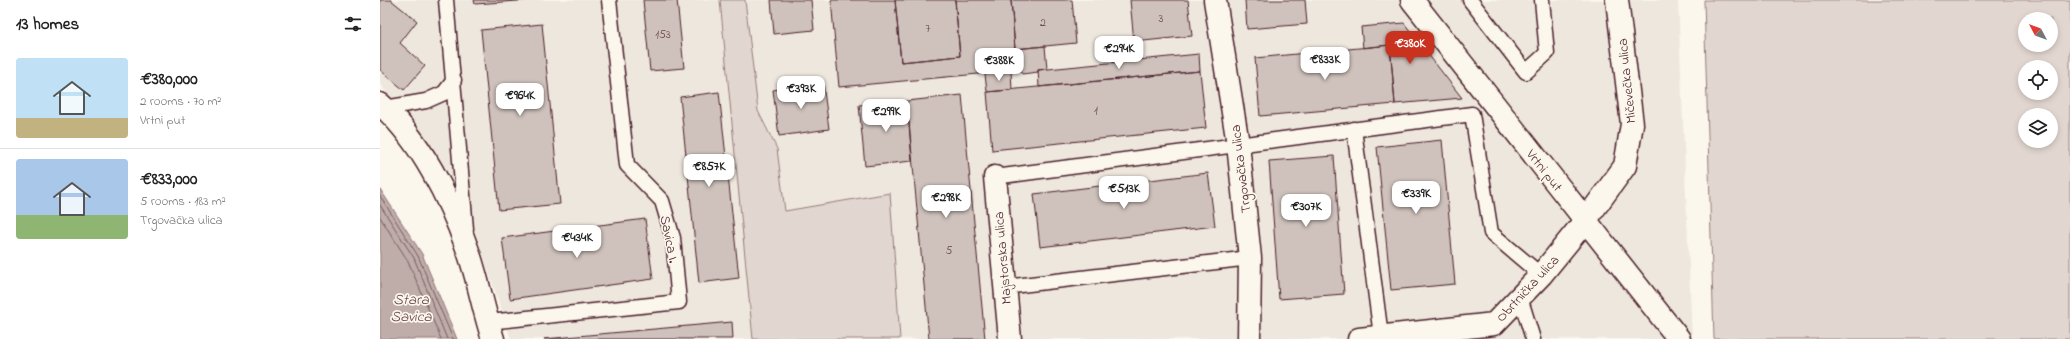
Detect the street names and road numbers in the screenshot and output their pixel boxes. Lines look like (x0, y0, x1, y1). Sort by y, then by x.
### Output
street label: Mičevečka ulica (1613, 37, 1642, 125)
street label: Trgovačka ulica (1226, 123, 1258, 214)
street label: Vrtni put (1520, 144, 1567, 197)
street label: Majstorska ulica (989, 211, 1018, 305)
street label: Savica I. (654, 214, 683, 265)
street label: Obrtnička ulica (1491, 251, 1565, 327)

